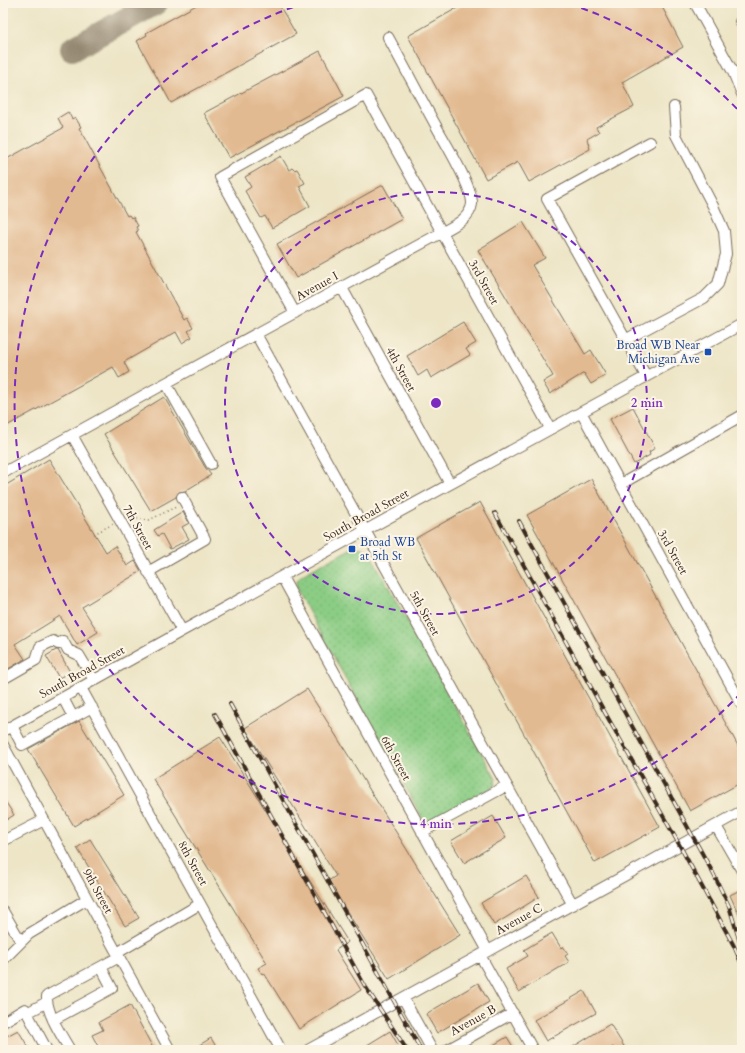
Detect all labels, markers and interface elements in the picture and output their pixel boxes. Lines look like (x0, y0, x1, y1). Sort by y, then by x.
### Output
street label: 3rd Street (465, 257, 503, 307)
street label: Avenue I (293, 268, 341, 304)
place label: Broad WB Near Michigan Ave (616, 337, 701, 367)
street label: 4th Street (382, 344, 420, 394)
marker: Broad WB Near Michigan Ave (703, 347, 713, 357)
text: 2 min (631, 395, 663, 411)
centre of rings (429, 396, 443, 410)
street label: South Broad Street (320, 485, 412, 545)
street label: 7th Street (119, 502, 157, 552)
street label: 3rd Street (654, 527, 692, 577)
place label: Broad WB at 5th St (360, 534, 415, 564)
marker: Broad WB at 5th St (347, 544, 357, 554)
street label: 5th Street (406, 588, 444, 638)
street label: South Broad Street (36, 642, 128, 702)
street label: 6th Street (377, 733, 415, 783)
text: 4 min (420, 816, 452, 832)
street label: 8th Street (174, 838, 212, 888)
street label: 9th Street (79, 866, 117, 916)
street label: Avenue C (493, 900, 545, 938)
street label: Avenue B (447, 1001, 499, 1039)

